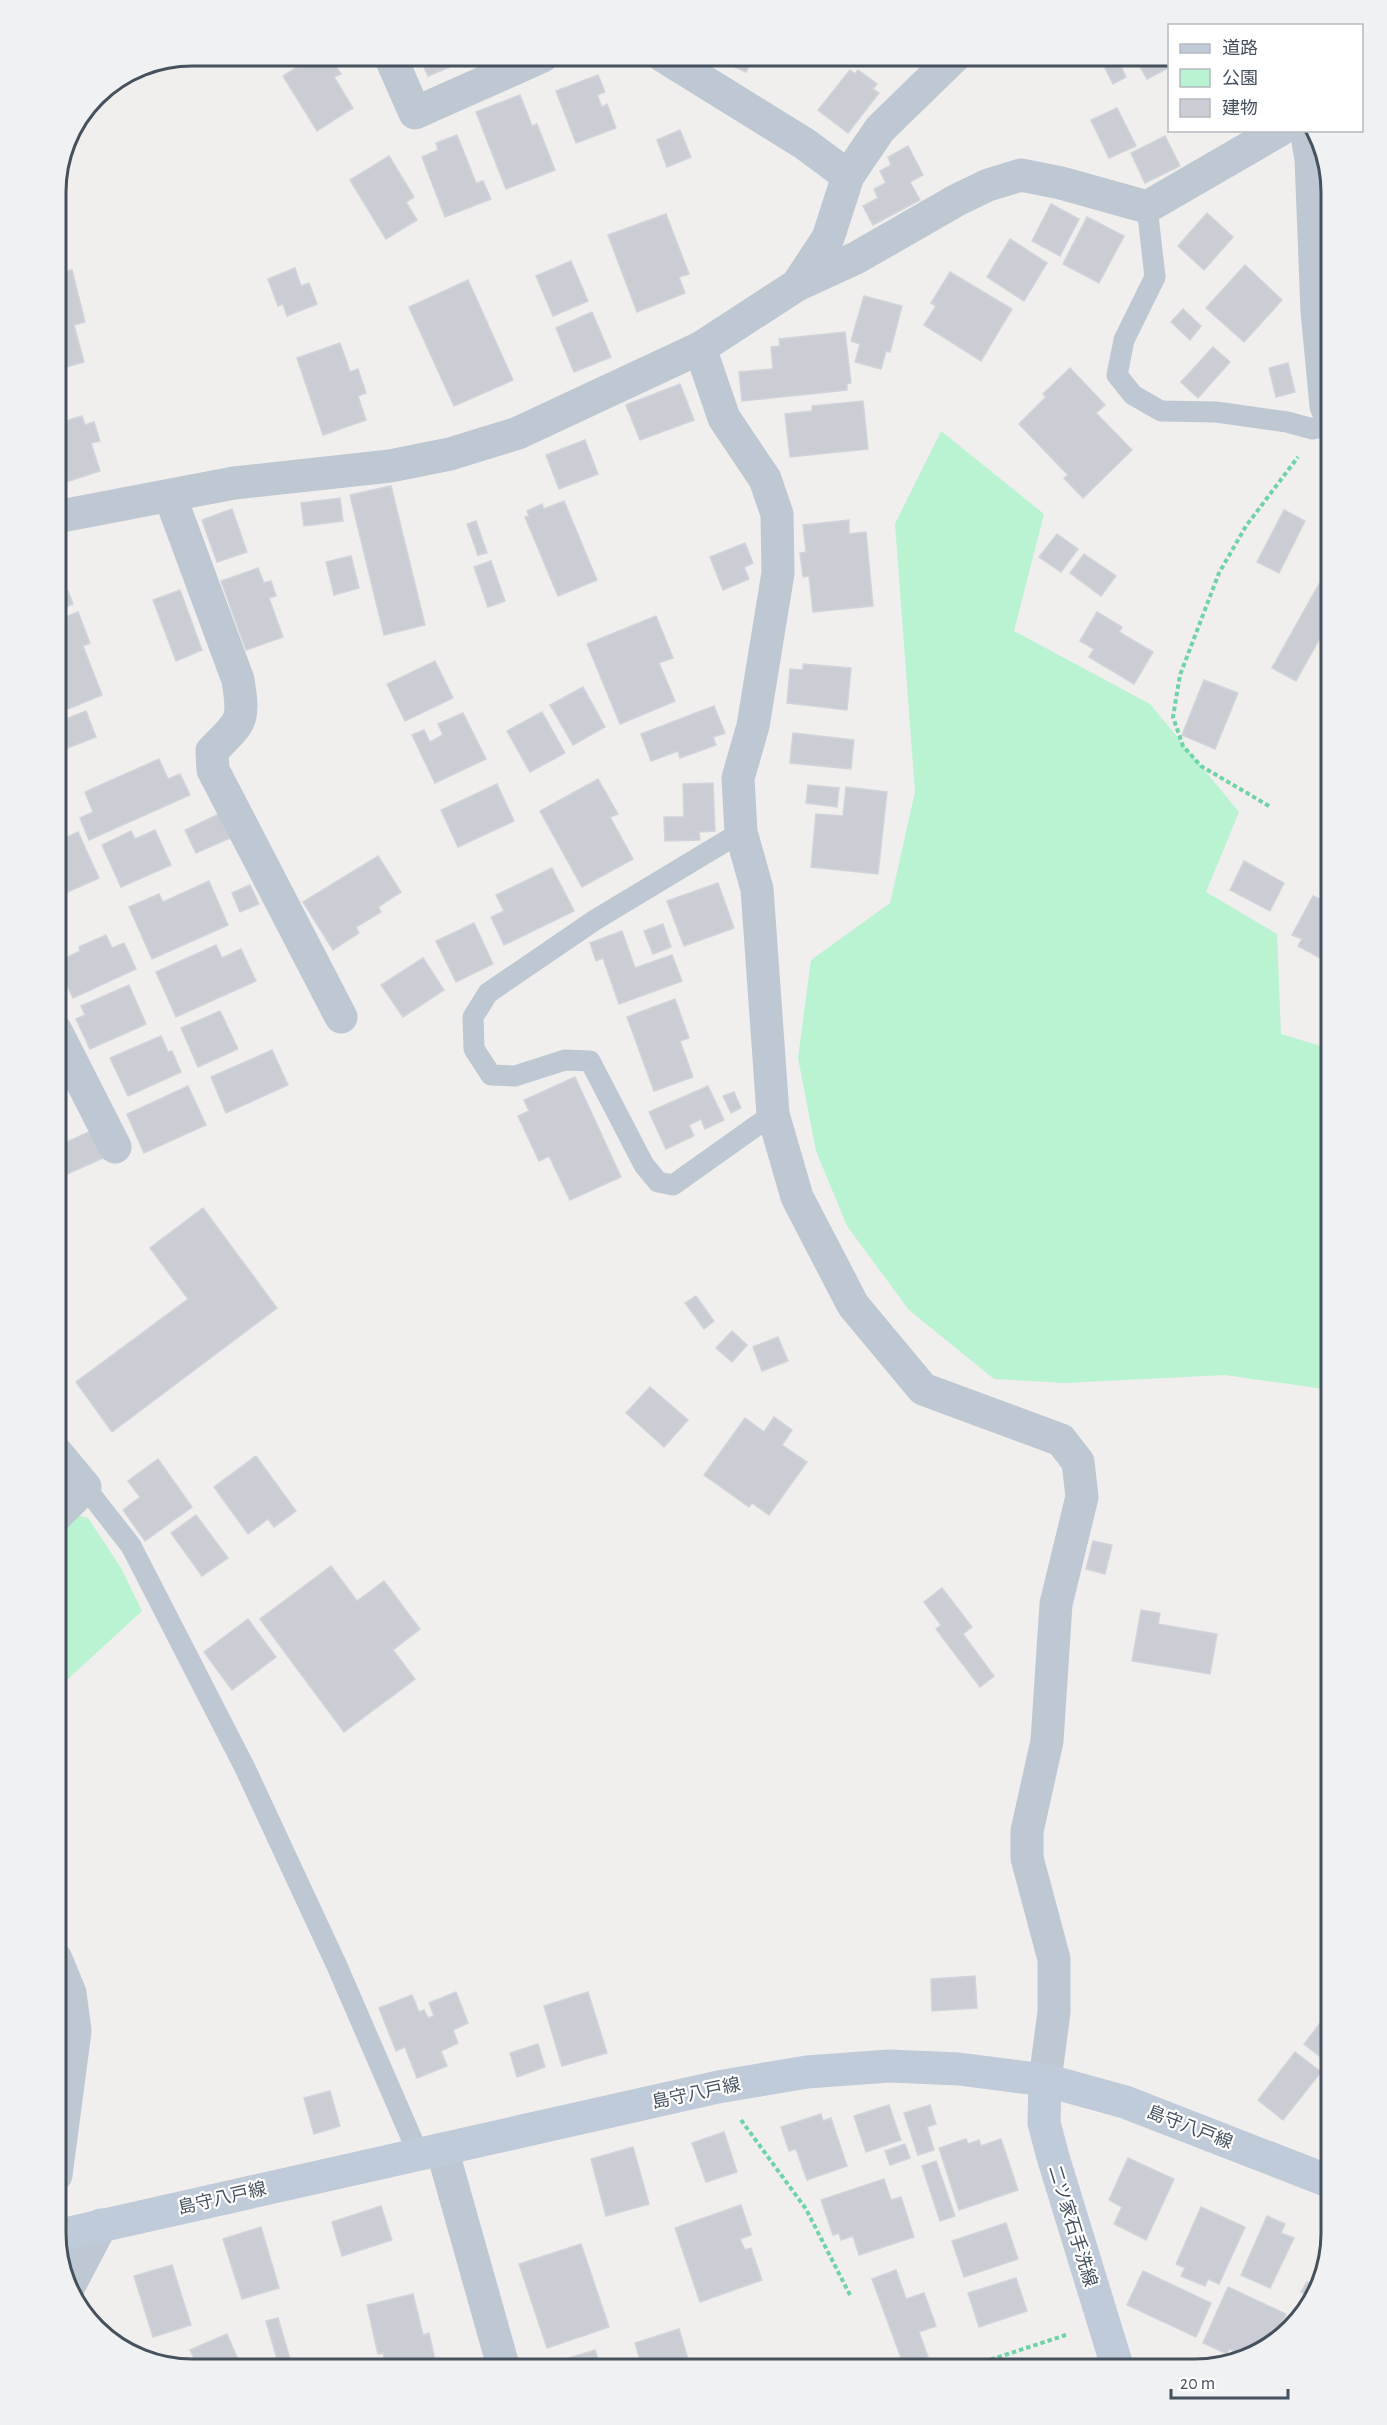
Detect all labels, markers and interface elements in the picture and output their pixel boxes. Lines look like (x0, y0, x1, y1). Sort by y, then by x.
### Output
legend (1168, 24, 1363, 132)
text: 道路 (1222, 38, 1258, 58)
text: 公園 (1222, 69, 1258, 88)
text: 建物 (1222, 98, 1258, 118)
street label: 島守八戸線 (650, 2074, 742, 2112)
street label: 島守八戸線 (1144, 2102, 1236, 2152)
street label: 二ツ家石手洗線 (1045, 2163, 1101, 2289)
street label: 島守八戸線 (176, 2178, 268, 2218)
scale bar (1171, 2362, 1288, 2400)
text: 20 m (1180, 2375, 1215, 2393)

